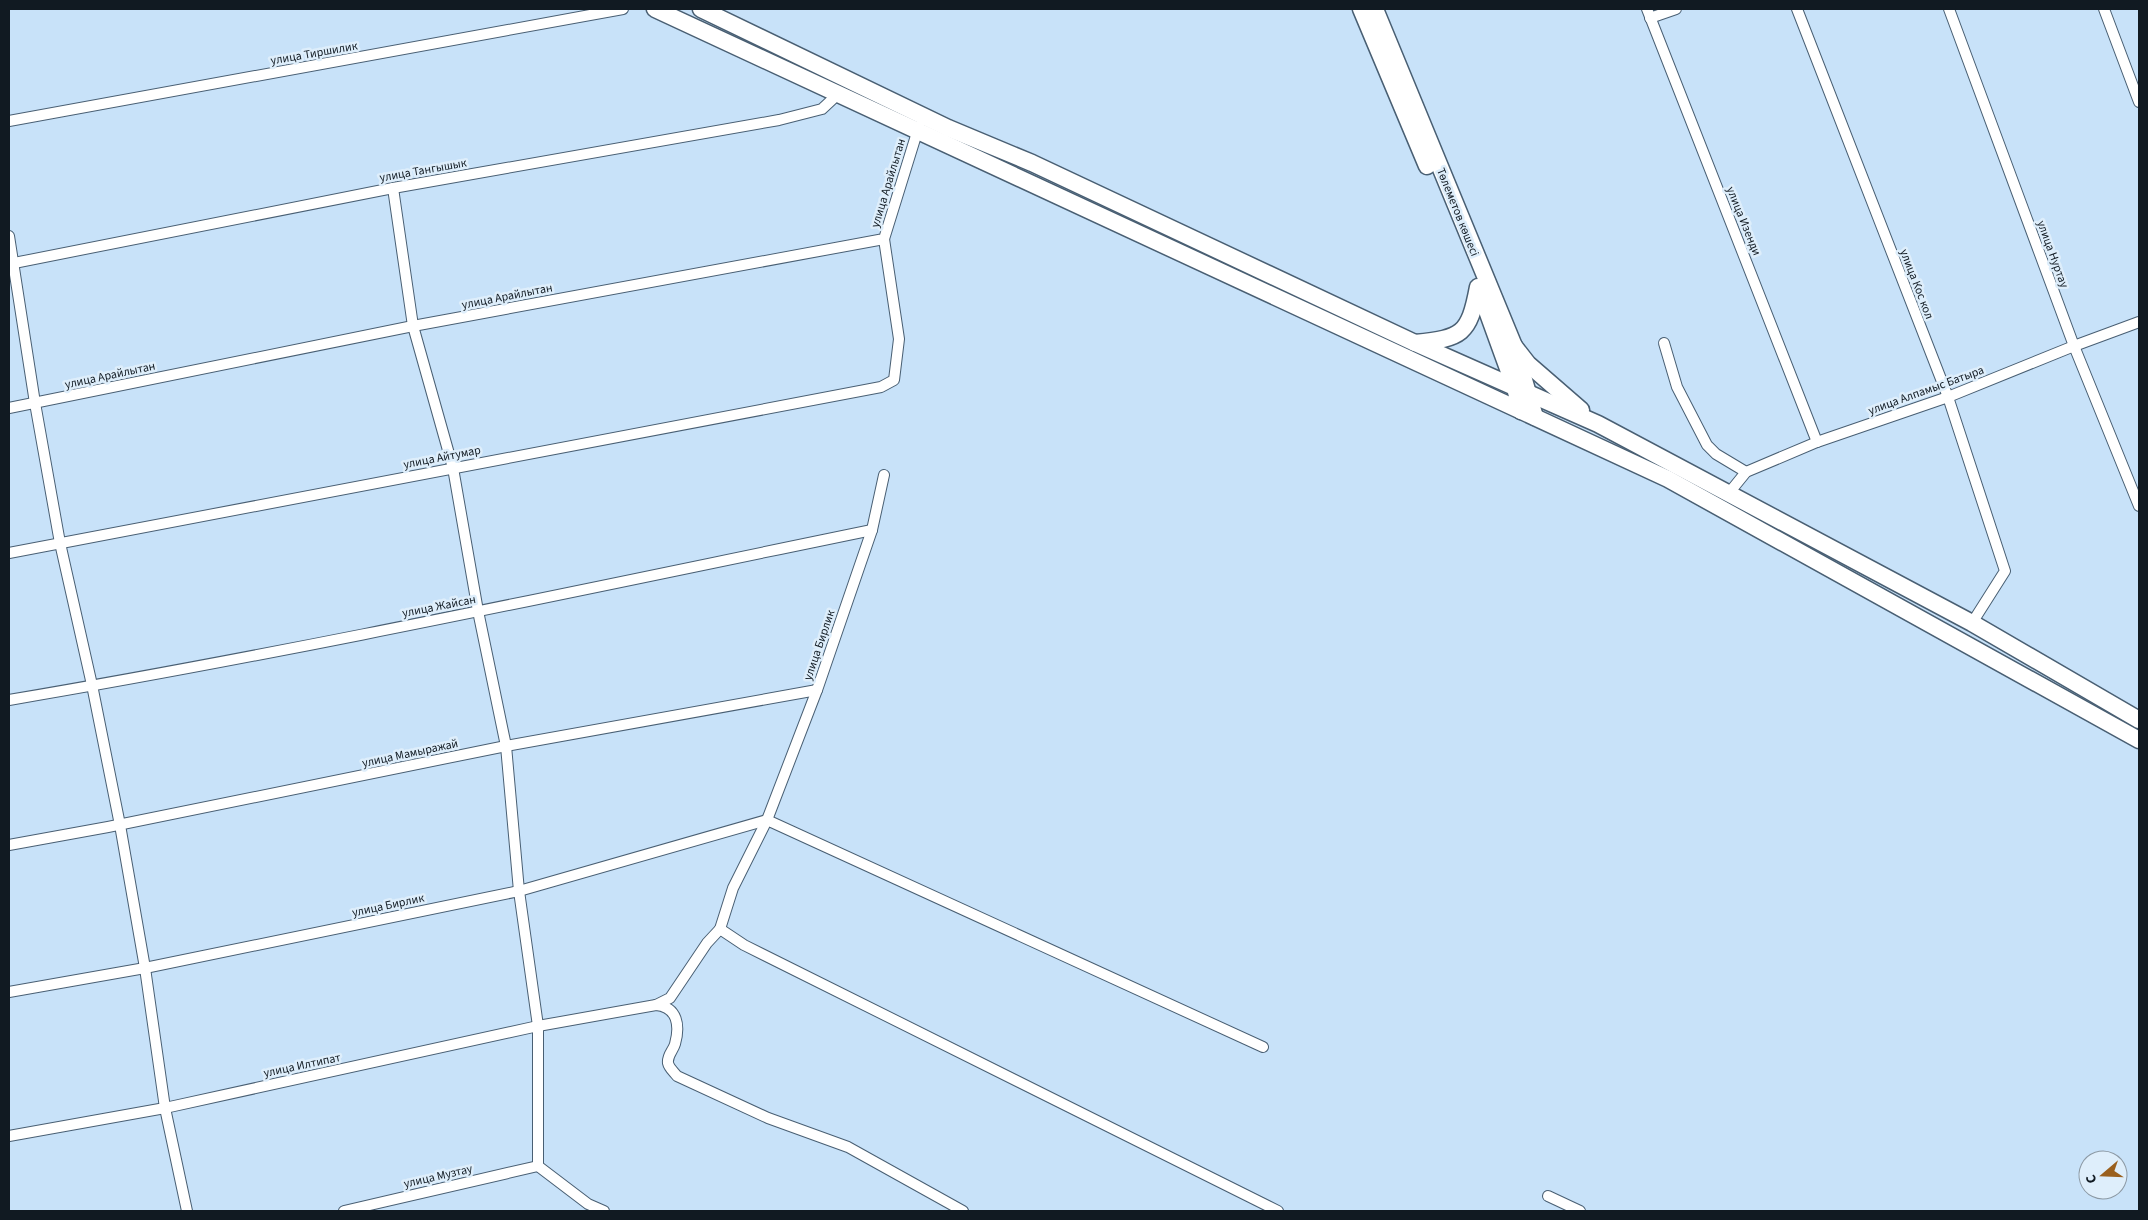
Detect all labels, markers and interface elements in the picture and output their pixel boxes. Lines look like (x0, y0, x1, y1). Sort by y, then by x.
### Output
street label: улица Тиршилик (269, 37, 359, 70)
street label: улица Арайлытан (867, 137, 910, 230)
street label: улица Тангышык (378, 154, 468, 187)
street label: Төлеметов көшесі (1432, 165, 1483, 259)
street label: улица Изенди (1722, 184, 1765, 258)
street label: улица Нуртау (2032, 218, 2073, 291)
street label: улица Кос кол (1895, 247, 1938, 322)
street label: улица Арайлытан (460, 279, 554, 314)
street label: улица Арайлытан (63, 358, 157, 393)
street label: улица Алпамыс Батыра (1866, 362, 1987, 419)
street label: улица Айтумар (402, 442, 483, 473)
street label: улица Жайсан (401, 591, 477, 622)
street label: улица Бирлик (799, 608, 839, 683)
street label: улица Мамыражай (360, 735, 460, 772)
street label: улица Бирлик (350, 890, 426, 921)
street label: улица Илтипат (262, 1049, 343, 1082)
north arrow (2078, 1150, 2128, 1200)
street label: улица Музтау (402, 1160, 475, 1193)
text: С (2081, 1172, 2102, 1186)

